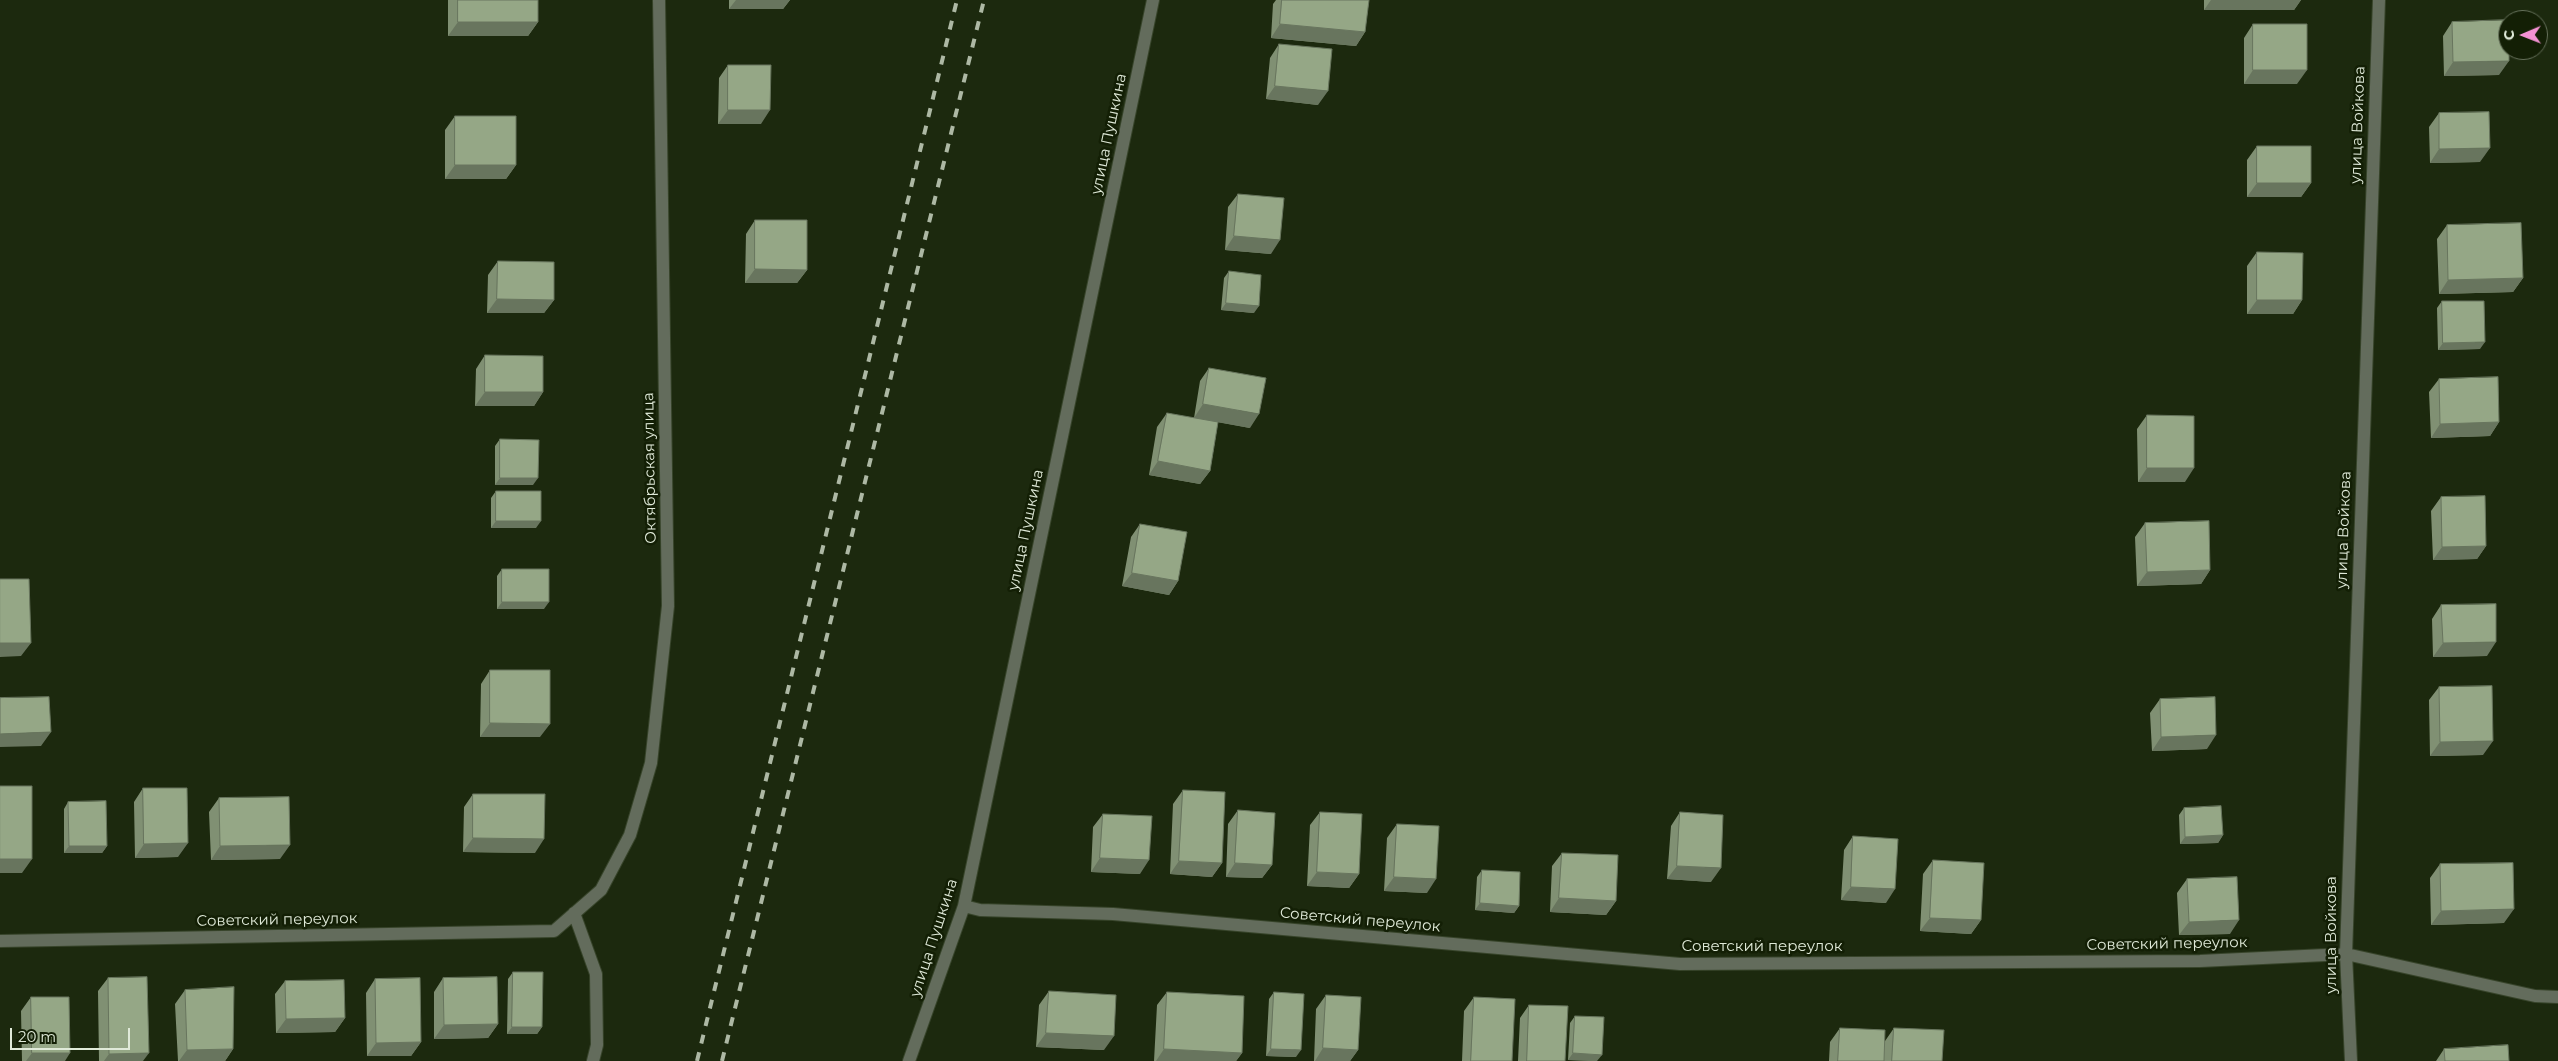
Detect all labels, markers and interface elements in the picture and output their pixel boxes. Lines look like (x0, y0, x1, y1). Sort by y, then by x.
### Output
north arrow (2498, 10, 2548, 60)
text: С (2500, 30, 2518, 40)
street label: улица Войкова (2347, 66, 2369, 184)
street label: улица Пушкина (1087, 72, 1131, 196)
street label: Октябрьская улица (640, 392, 660, 544)
street label: улица Пушкина (1004, 468, 1048, 592)
street label: улица Войкова (2333, 471, 2355, 589)
street label: улица Войкова (2323, 876, 2341, 994)
street label: улица Пушкина (906, 877, 962, 999)
street label: Советский переулок (1279, 904, 1441, 936)
street label: Советский переулок (196, 910, 358, 930)
street label: Советский переулок (2086, 934, 2248, 954)
street label: Советский переулок (1681, 938, 1843, 956)
scale bar (12, 1018, 132, 1050)
text: 20 m (18, 1027, 56, 1046)

